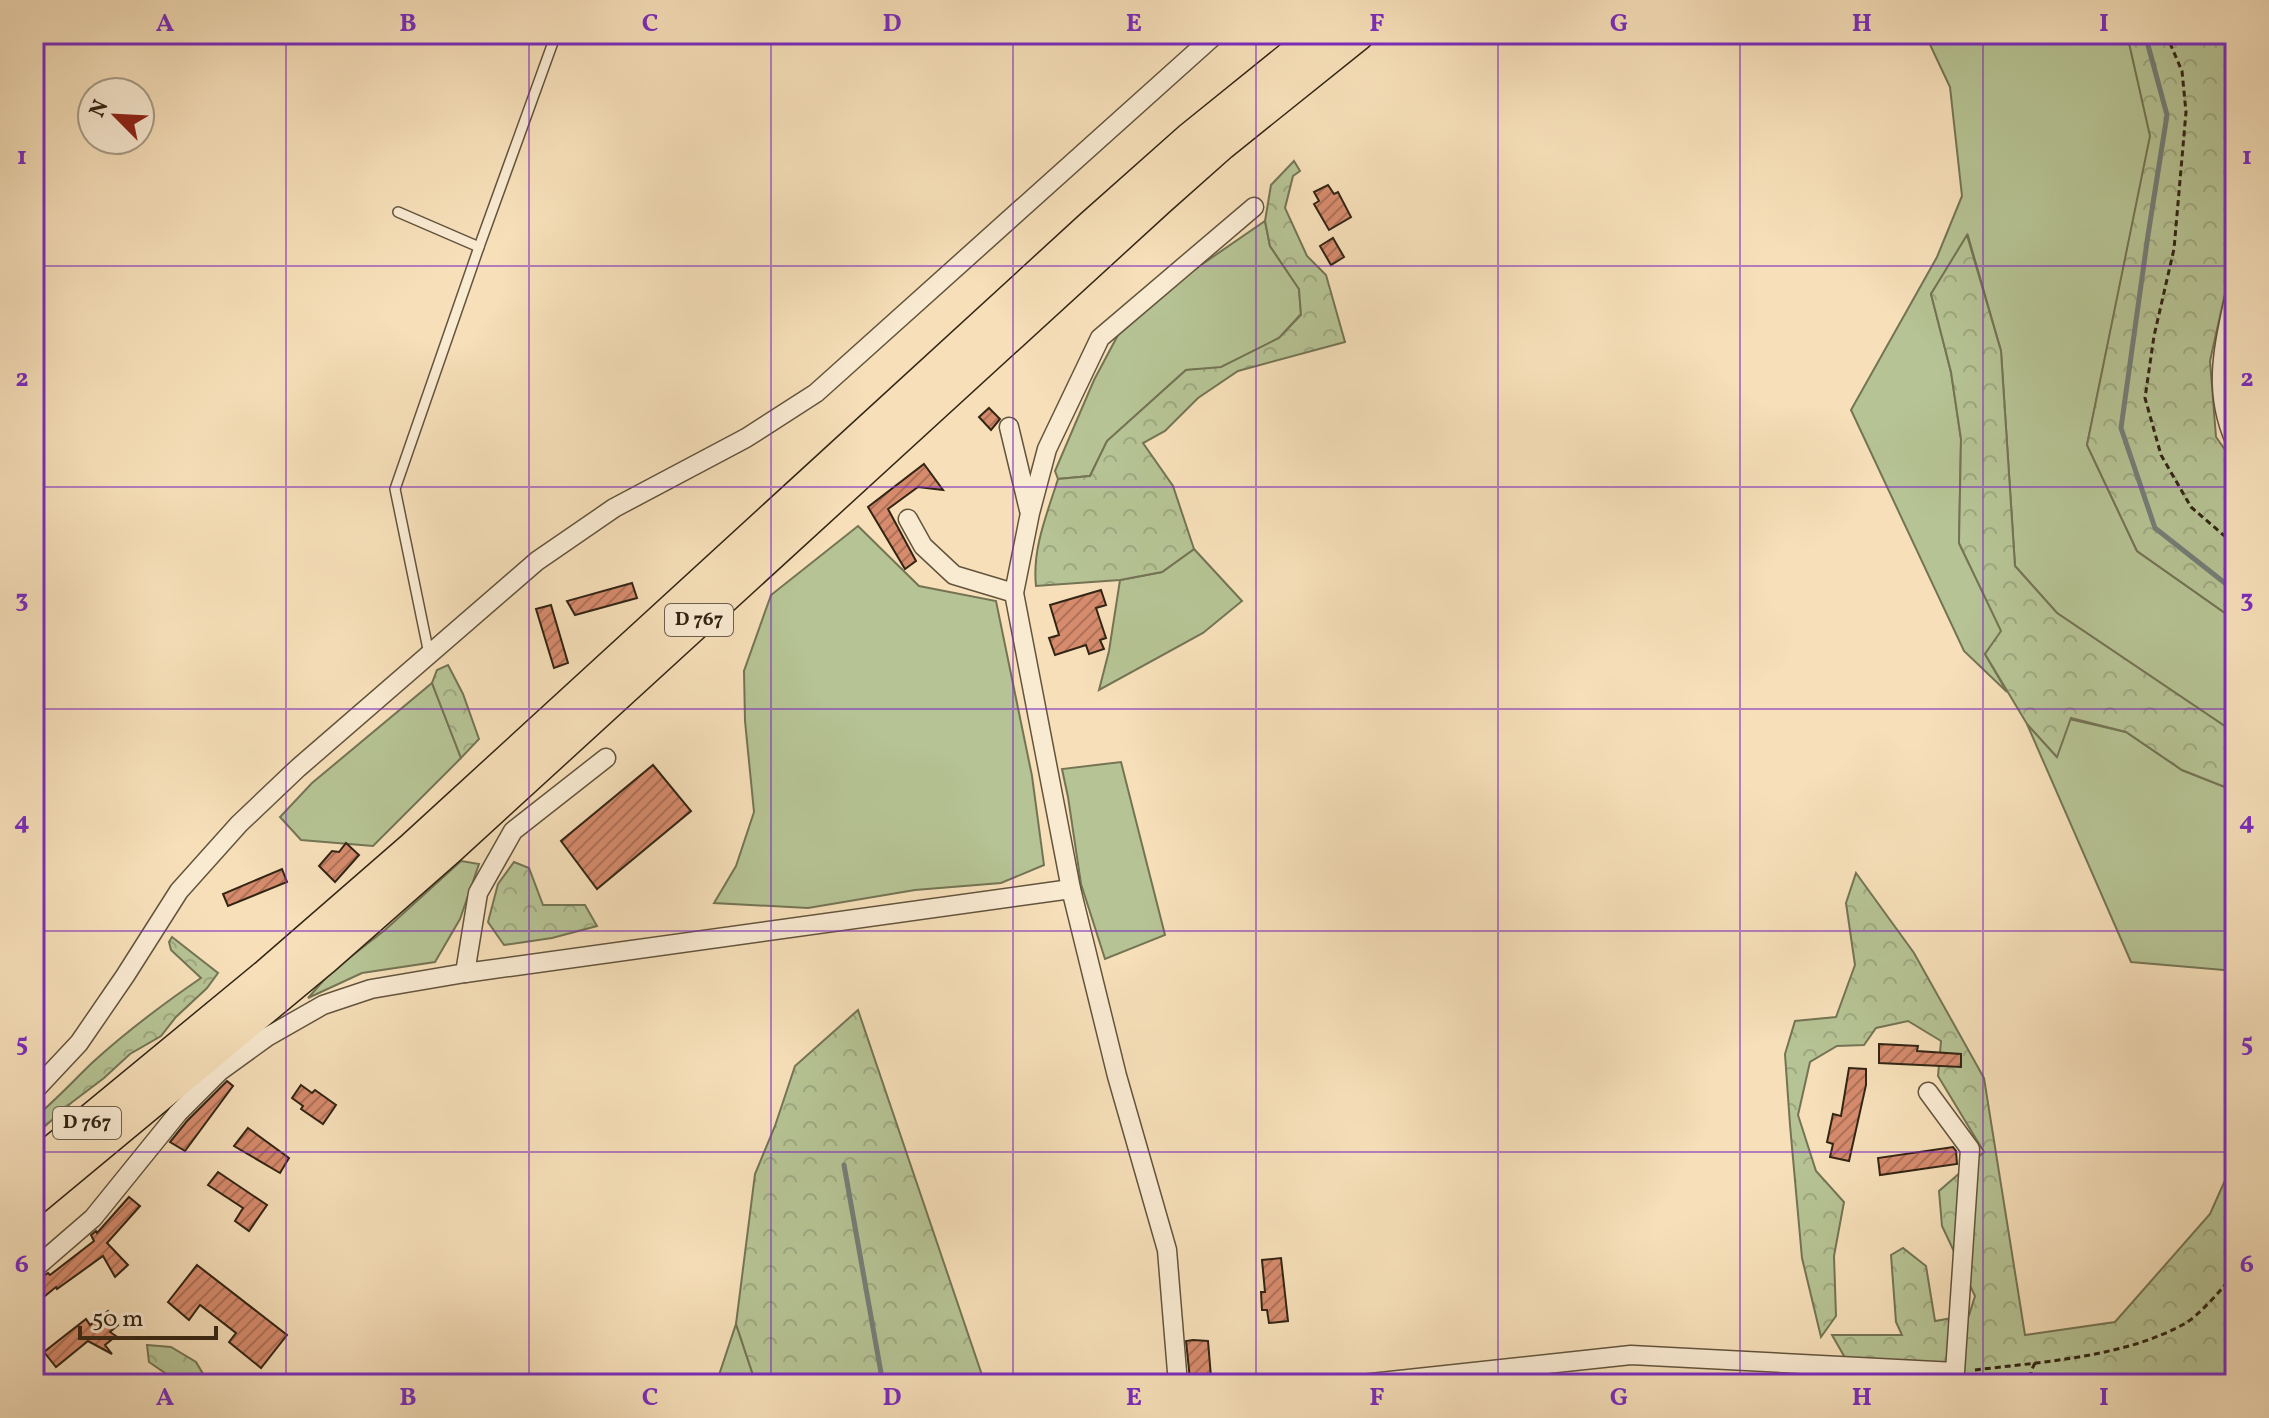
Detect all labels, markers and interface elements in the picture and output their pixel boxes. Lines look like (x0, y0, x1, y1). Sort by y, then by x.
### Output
text: A (156, 6, 175, 42)
text: B (399, 6, 417, 42)
text: C (642, 6, 658, 42)
text: D (882, 6, 902, 42)
text: E (1126, 6, 1142, 42)
text: F (1369, 6, 1385, 42)
text: G (1610, 6, 1628, 42)
text: H (1852, 6, 1872, 42)
text: I (2099, 6, 2109, 42)
north arrow (76, 76, 156, 156)
text: N (83, 95, 117, 122)
text: 1 (17, 139, 27, 175)
text: 1 (2242, 139, 2252, 175)
text: 2 (15, 361, 29, 397)
text: 2 (2240, 361, 2254, 397)
text: 3 (15, 582, 29, 618)
text: 3 (2240, 582, 2254, 618)
road number: D 767 (665, 604, 733, 636)
text: 4 (14, 804, 30, 840)
text: 4 (2239, 804, 2255, 840)
text: 5 (16, 1026, 28, 1062)
text: 5 (2241, 1026, 2253, 1062)
road number: D 767 (53, 1107, 121, 1139)
text: 6 (15, 1247, 29, 1283)
text: 6 (2240, 1247, 2254, 1283)
scale bar (80, 1290, 216, 1340)
text: 50 m (92, 1303, 144, 1337)
text: A (156, 1380, 175, 1416)
text: B (399, 1380, 417, 1416)
text: C (642, 1380, 658, 1416)
text: D (882, 1380, 902, 1416)
text: E (1126, 1380, 1142, 1416)
text: F (1369, 1380, 1385, 1416)
text: G (1610, 1380, 1628, 1416)
text: H (1852, 1380, 1872, 1416)
text: I (2099, 1380, 2109, 1416)

